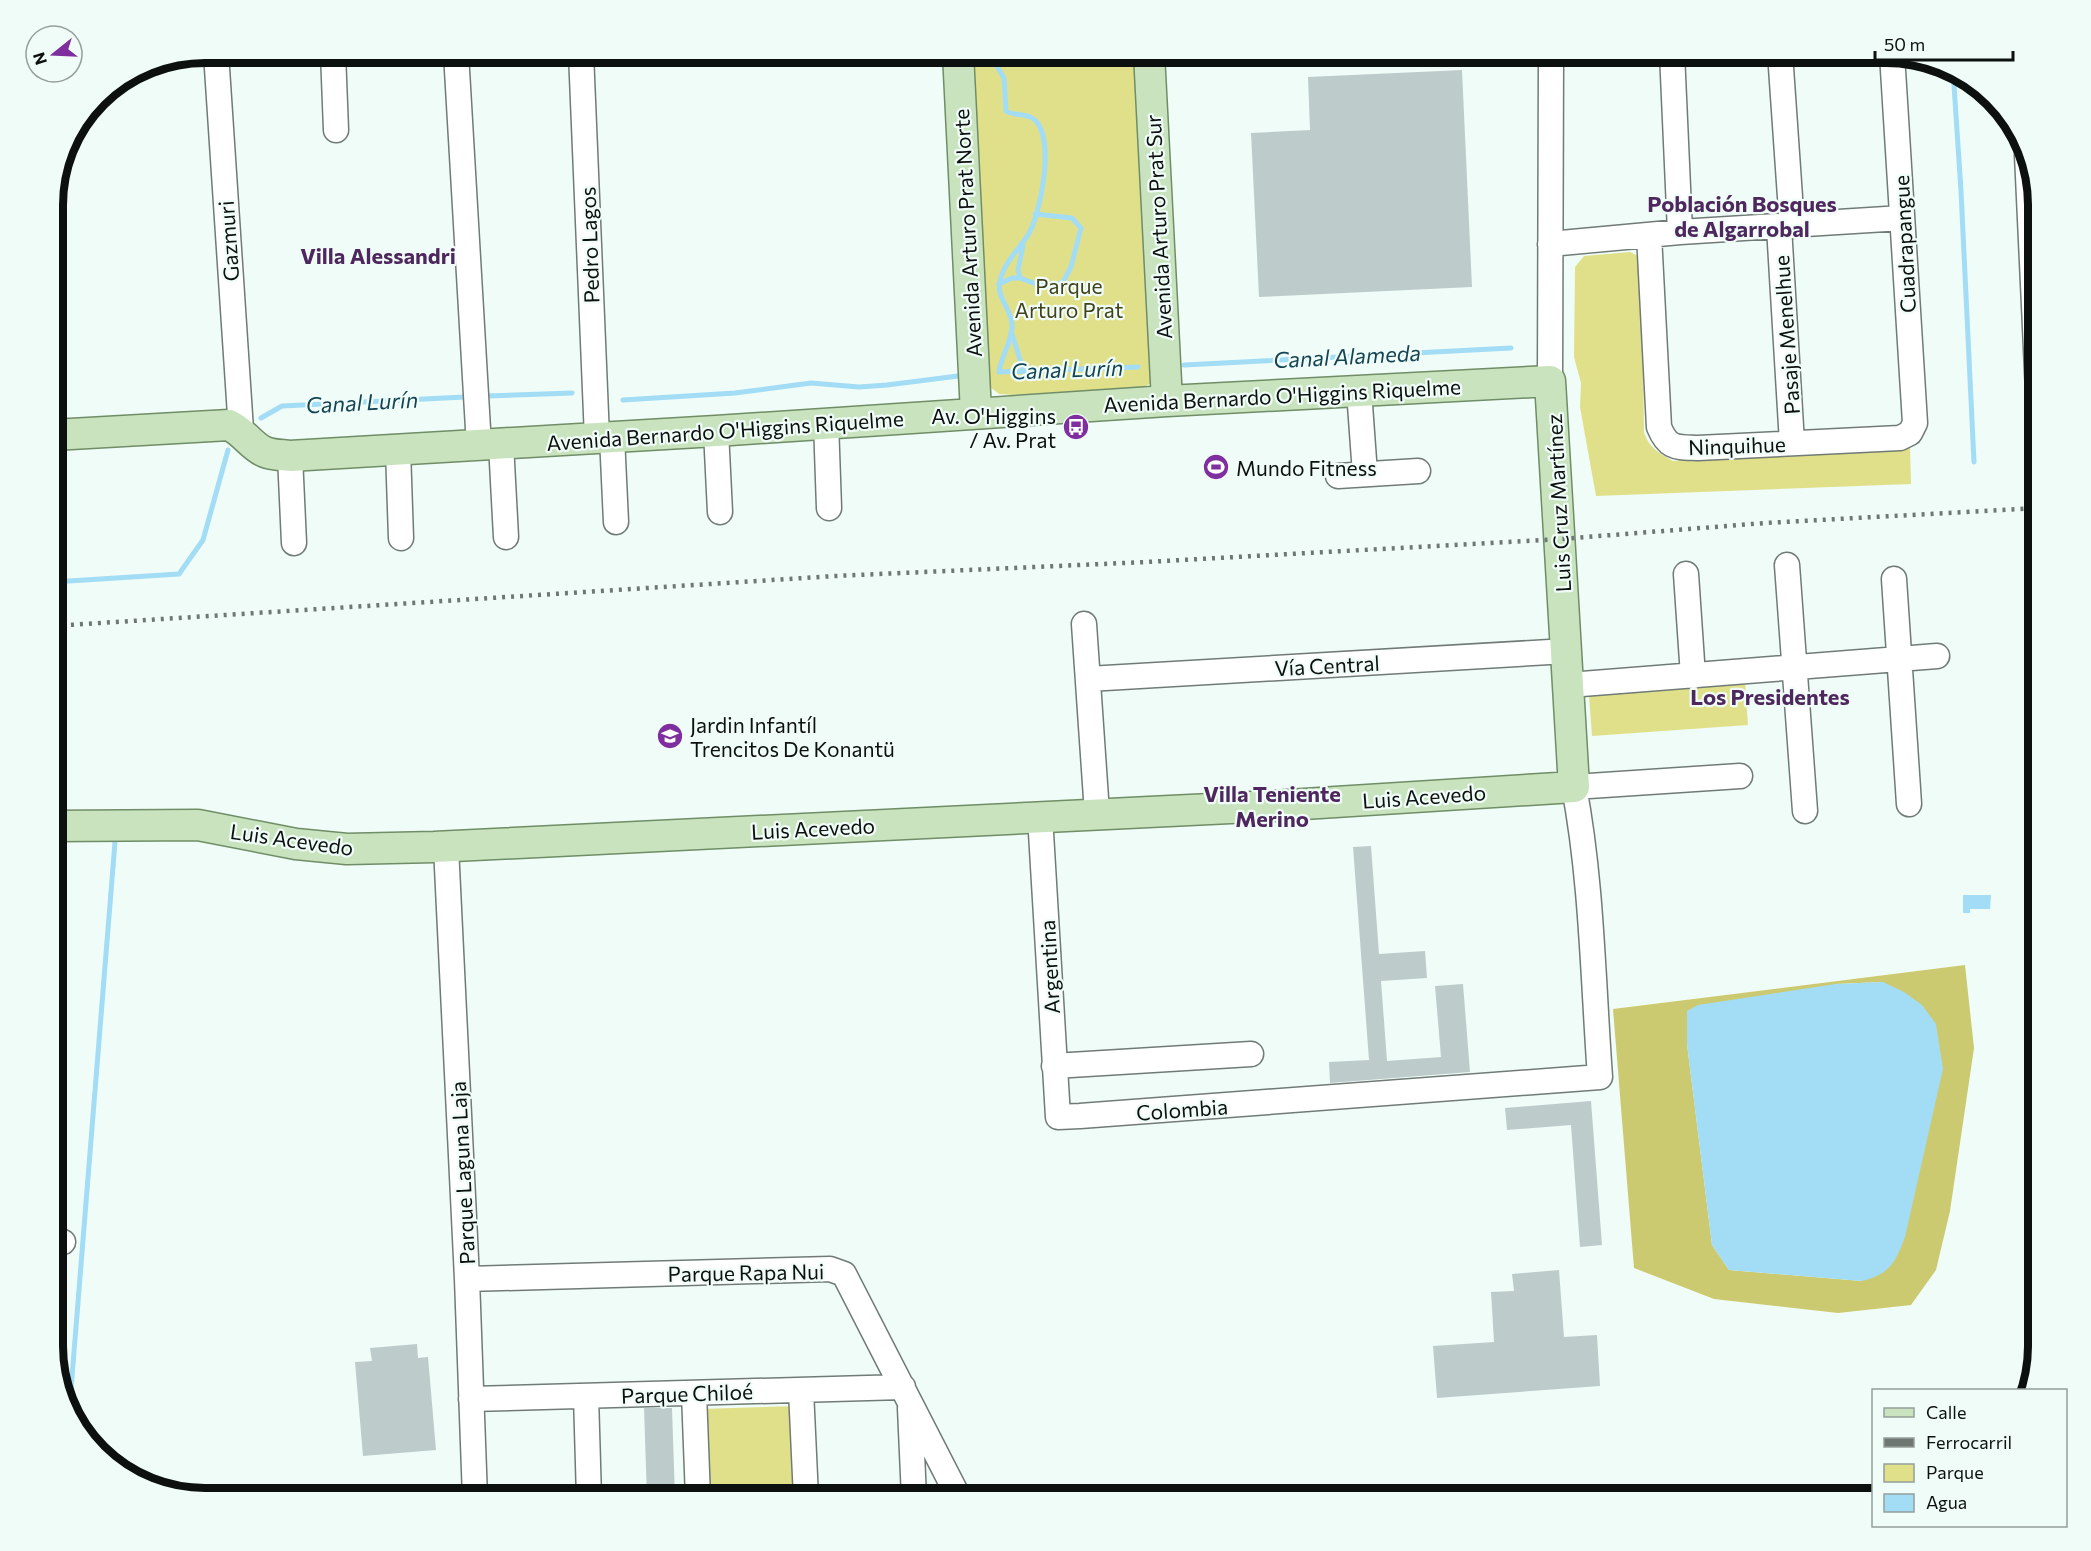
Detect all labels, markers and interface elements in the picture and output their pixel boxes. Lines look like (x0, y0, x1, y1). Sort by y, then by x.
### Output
north arrow (24, 24, 84, 84)
scale bar (1875, 24, 2013, 62)
text: 50 m (1884, 33, 1925, 55)
text: N (28, 50, 50, 67)
street label: Avenida Arturo Prat Norte (948, 108, 986, 358)
street label: Avenida Arturo Prat Sur (1140, 114, 1176, 340)
street label: Cuadrapangue (1888, 174, 1920, 314)
street label: Pedro Lagos (574, 186, 604, 304)
district label: Población Bosques de Algarrobal (1647, 190, 1837, 242)
street label: Gazmuri (213, 200, 243, 282)
district label: Villa Alessandri (300, 242, 456, 269)
street label: Pasaje Menelhue (1768, 255, 1804, 415)
park label: Parque Arturo Prat (1015, 273, 1123, 322)
water label: Canal Alameda (1272, 339, 1422, 373)
water label: Canal Lurín (1010, 354, 1124, 384)
street label: Avenida Bernardo O'Higgins Riquelme (1103, 373, 1461, 417)
water label: Canal Lurín (305, 386, 419, 418)
place label: Av. O'Higgins / Av. Prat (931, 403, 1056, 452)
street label: Avenida Bernardo O'Higgins Riquelme (546, 405, 904, 455)
bus stop icon: Av. O'Higgins / Av. Prat (1061, 412, 1091, 442)
street label: Luis Cruz Martínez (1541, 413, 1575, 593)
street label: Ninquihue (1688, 431, 1786, 459)
sports icon: Mundo Fitness (1201, 452, 1231, 482)
place label: Mundo Fitness (1236, 455, 1377, 480)
street label: Vía Central (1274, 650, 1380, 680)
district label: Los Presidentes (1690, 683, 1850, 710)
place label: Jardin Infantíl Trencitos De Konantü (690, 712, 895, 761)
school or university icon: Jardin Infantíl Trencitos De Konantü (655, 721, 685, 751)
street label: Luis Acevedo (1361, 779, 1487, 813)
district label: Villa Teniente Merino (1203, 780, 1341, 832)
street label: Luis Acevedo (750, 812, 876, 844)
street label: Luis Acevedo (229, 818, 355, 860)
street label: Argentina (1034, 919, 1064, 1015)
street label: Parque Laguna Laja (445, 1081, 479, 1265)
street label: Colombia (1135, 1093, 1229, 1125)
street label: Parque Rapa Nui (667, 1258, 825, 1286)
street label: Parque Chiloé (621, 1378, 753, 1408)
legend (1872, 1389, 2067, 1527)
text: Calle (1926, 1401, 1966, 1423)
text: Ferrocarril (1926, 1431, 2012, 1453)
text: Parque (1926, 1461, 1984, 1483)
text: Agua (1926, 1491, 1967, 1513)

